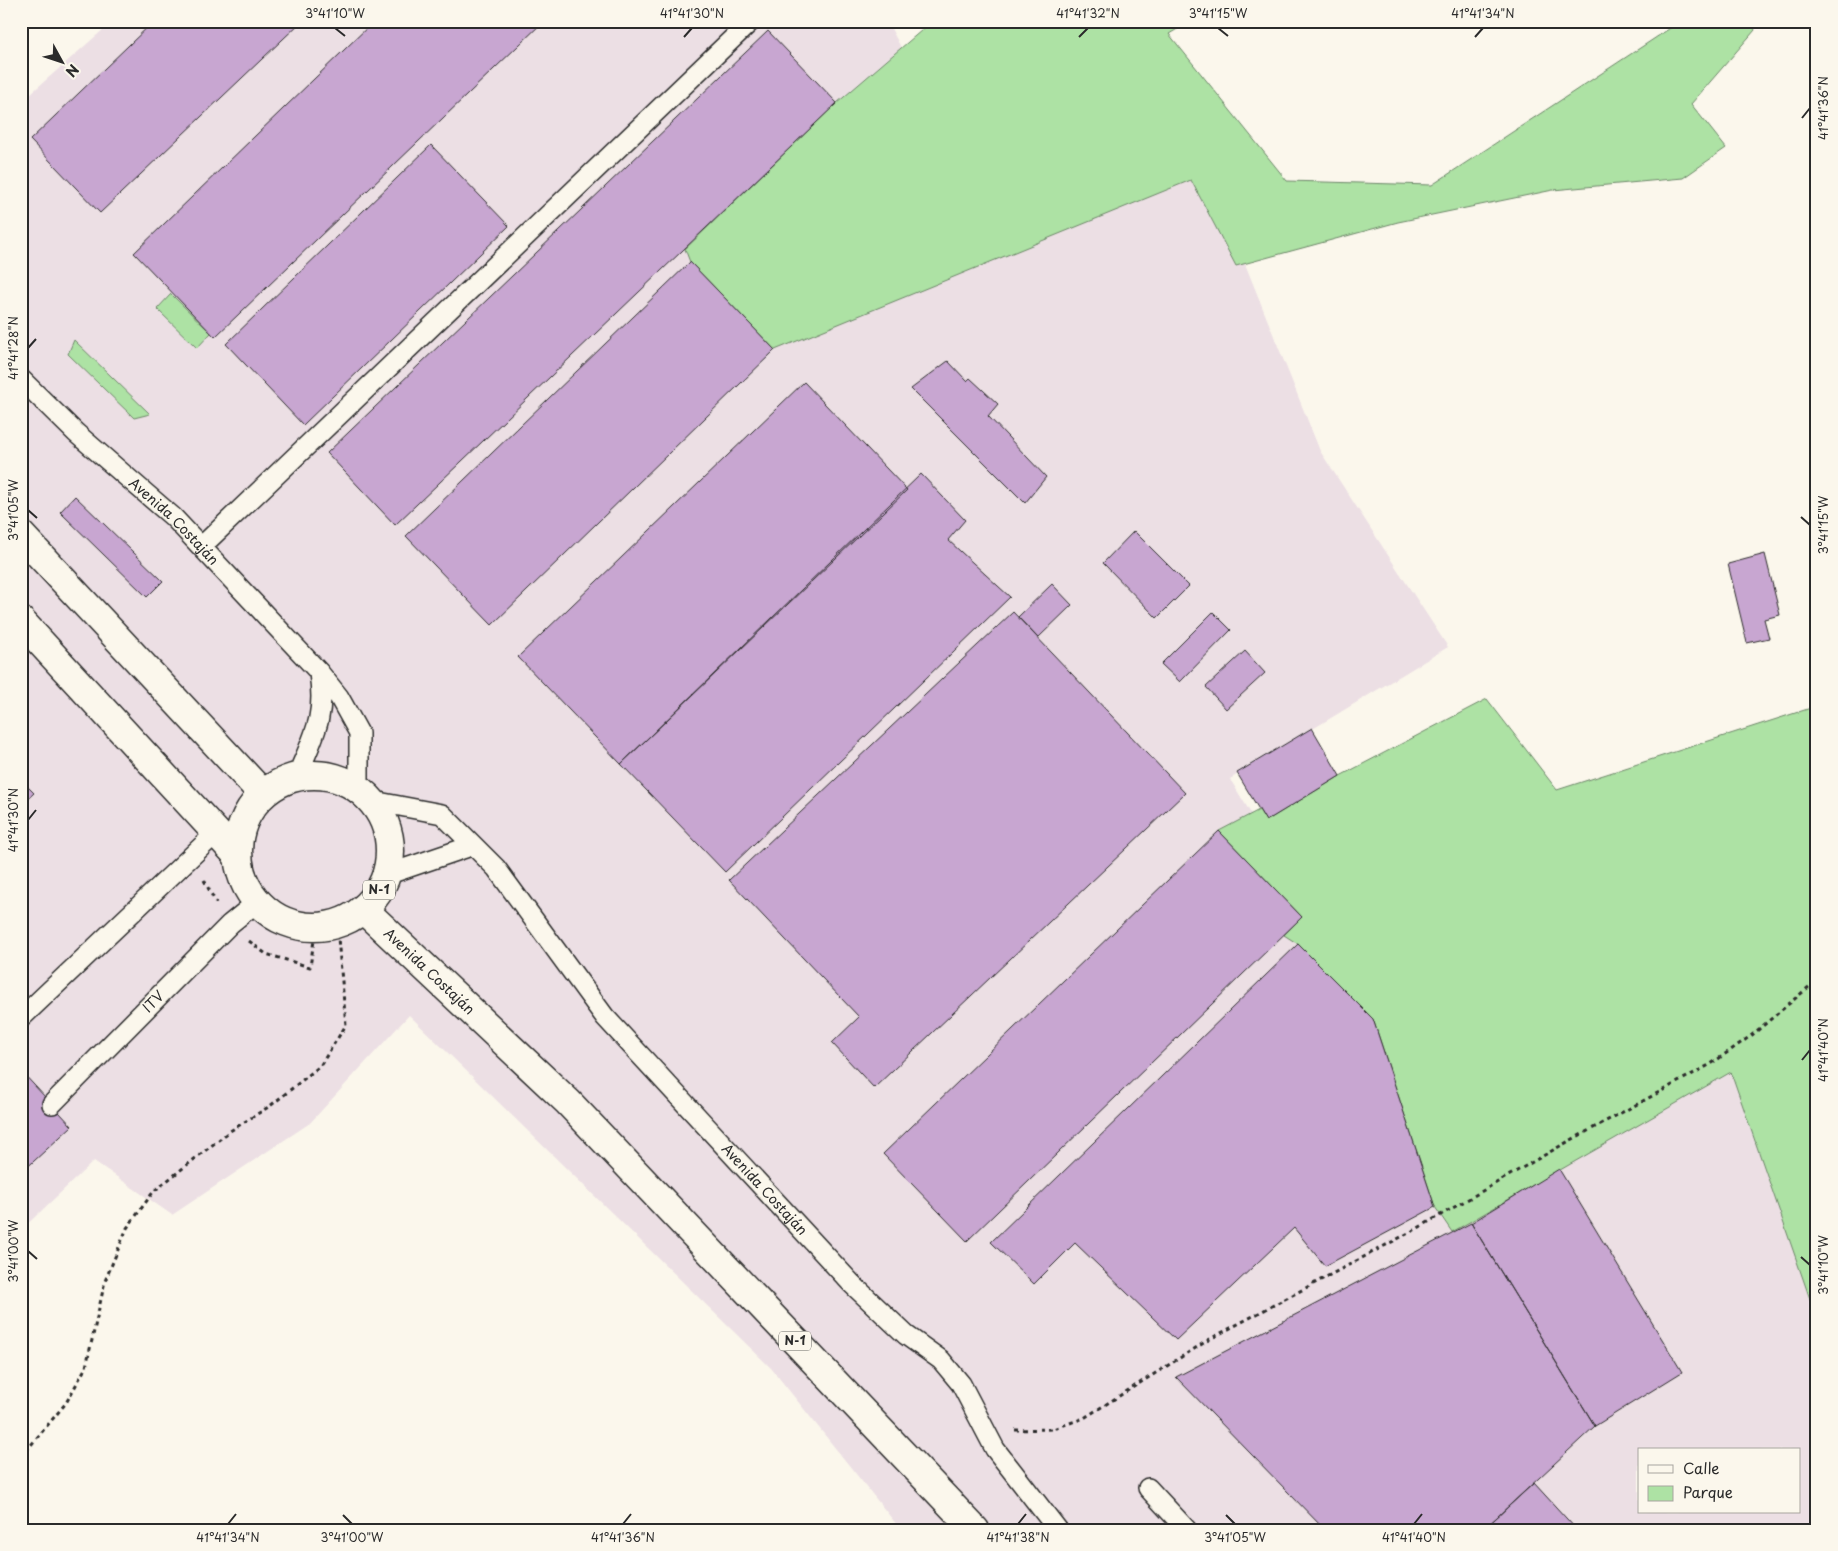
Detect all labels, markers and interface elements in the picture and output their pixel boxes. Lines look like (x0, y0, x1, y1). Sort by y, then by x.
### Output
text: 3°41'10"W (305, 4, 365, 22)
text: 41°41'30"N (660, 4, 724, 22)
text: 41°41'32"N (1056, 4, 1120, 22)
text: 3°41'15"W (1189, 4, 1248, 22)
text: 41°41'34"N (1451, 4, 1515, 22)
north arrow (38, 38, 88, 88)
text: N (61, 60, 84, 82)
text: 41°41'36"N (1814, 76, 1832, 140)
text: 41°41'28"N (4, 316, 22, 380)
street label: Avenida Costaján (125, 472, 224, 569)
text: 3°41'05"W (4, 478, 22, 541)
text: 3°41'15"W (1814, 495, 1832, 554)
text: 41°41'30"N (4, 788, 22, 852)
road number: N-1 (363, 880, 395, 900)
street label: Avenida Costaján (379, 923, 480, 1019)
street label: ITV (137, 985, 169, 1017)
text: 41°41'40"N (1814, 1018, 1832, 1082)
street label: Avenida Costaján (717, 1139, 813, 1240)
text: 3°41'00"W (4, 1219, 22, 1282)
text: 3°41'10"W (1814, 1235, 1832, 1295)
road number: N-1 (779, 1332, 811, 1350)
legend (1638, 1448, 1800, 1514)
text: Calle (1683, 1456, 1720, 1479)
text: Parque (1683, 1480, 1733, 1503)
text: 41°41'34"N (196, 1528, 260, 1546)
text: 3°41'00"W (321, 1528, 384, 1546)
text: 41°41'36"N (591, 1528, 655, 1546)
text: 41°41'38"N (986, 1528, 1050, 1546)
text: 3°41'05"W (1204, 1528, 1267, 1546)
text: 41°41'40"N (1382, 1528, 1446, 1546)

